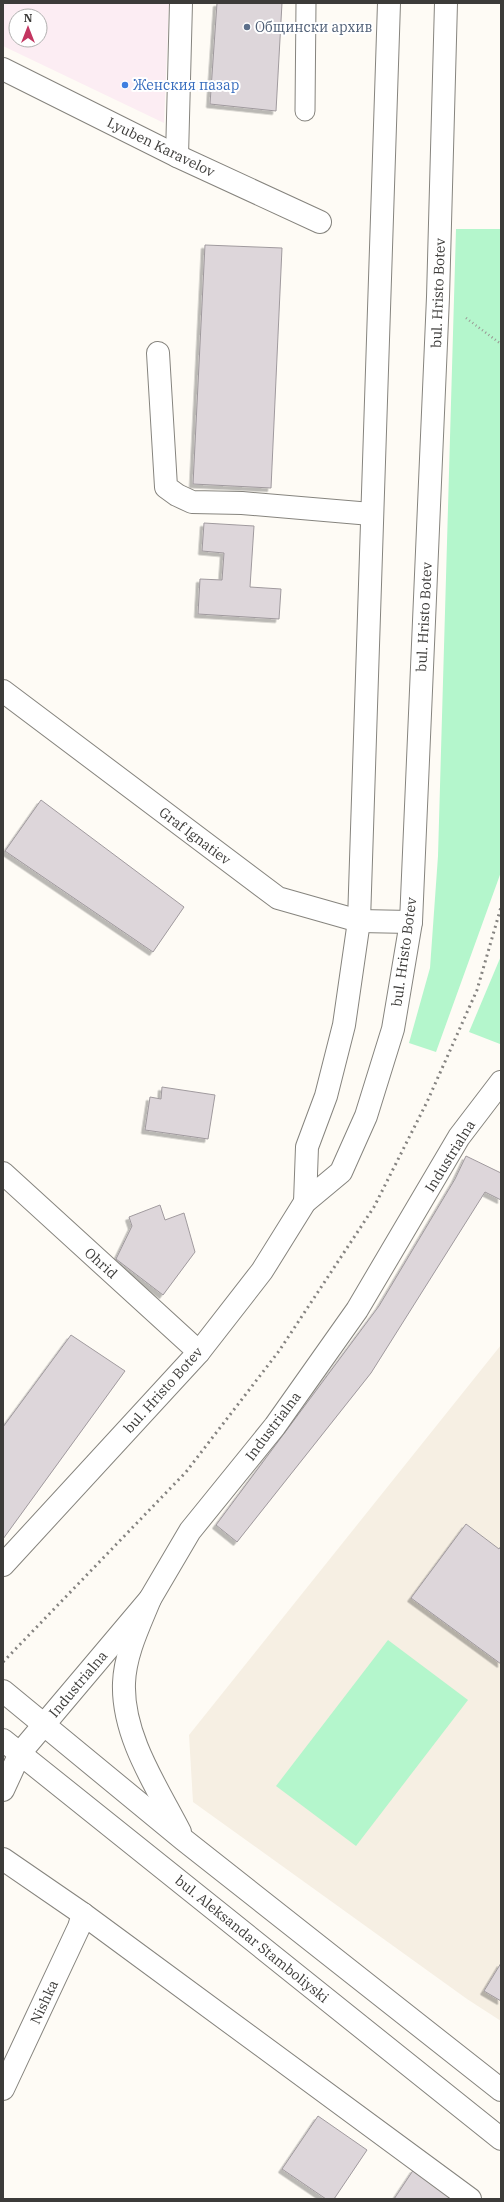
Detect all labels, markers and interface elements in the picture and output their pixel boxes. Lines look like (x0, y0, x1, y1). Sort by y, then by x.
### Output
north arrow (8, 8, 48, 48)
text: N (24, 11, 33, 25)
place label: Общински архив (255, 18, 373, 36)
marker: Общински архив (242, 22, 252, 32)
place label: Женския пазар (133, 76, 239, 94)
marker: Женския пазар (120, 80, 130, 90)
street label: Lyuben Karavelov (104, 113, 218, 181)
street label: bul. Hristo Botev (427, 237, 449, 348)
street label: bul. Hristo Botev (412, 561, 436, 672)
street label: Graf Ignatiev (156, 803, 235, 869)
street label: bul. Hristo Botev (387, 896, 421, 1008)
street label: Industrialna (421, 1116, 479, 1195)
street label: Ohrid (81, 1244, 121, 1283)
street label: bul. Hristo Botev (119, 1343, 207, 1437)
street label: Industrialna (241, 1388, 305, 1464)
street label: Industrialna (45, 1647, 111, 1721)
street label: bul. Aleksandar Stamboliyski (171, 1871, 333, 2007)
street label: Nishka (26, 1977, 62, 2027)

